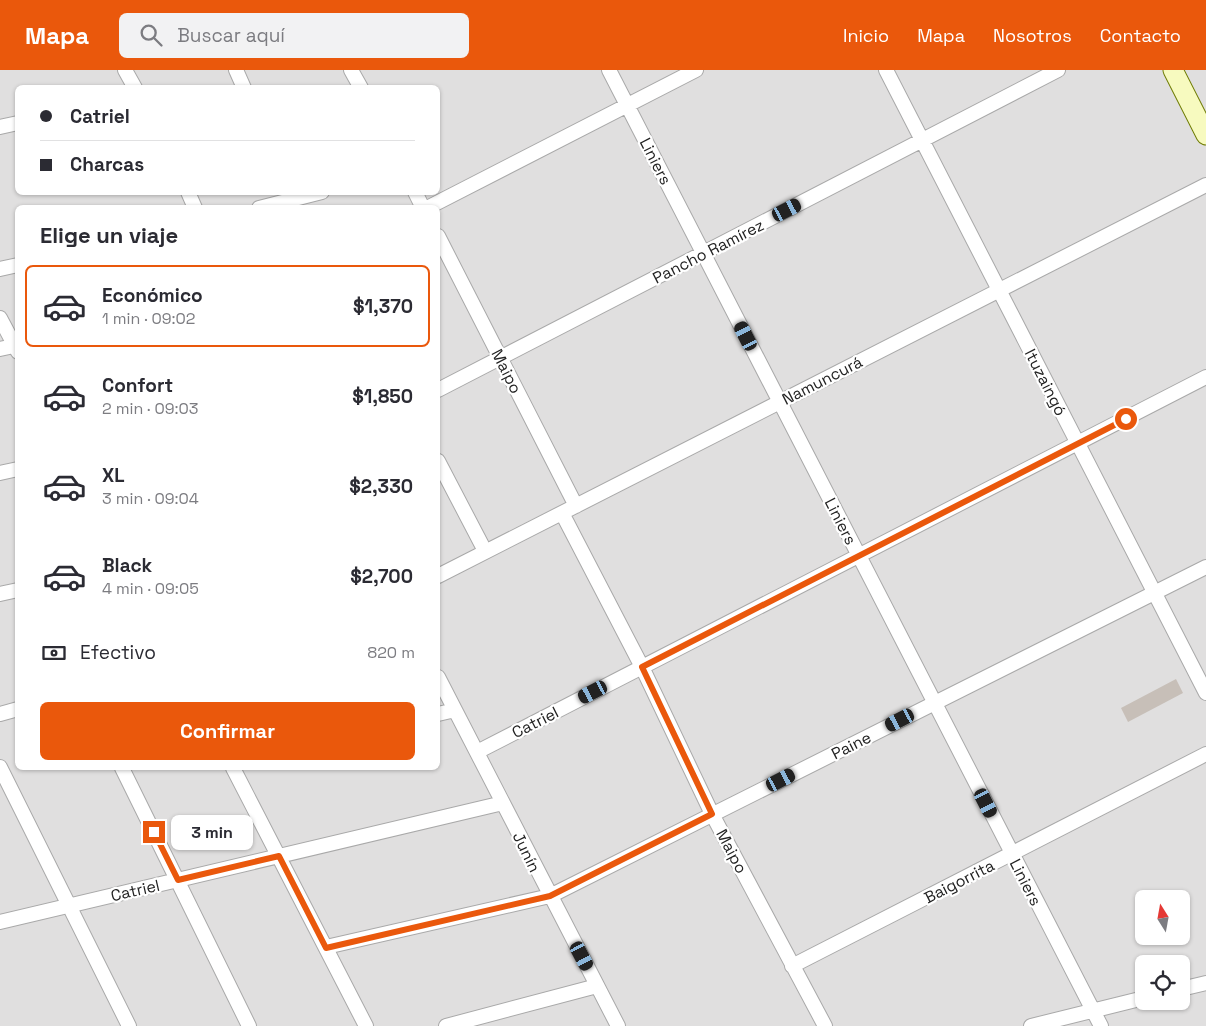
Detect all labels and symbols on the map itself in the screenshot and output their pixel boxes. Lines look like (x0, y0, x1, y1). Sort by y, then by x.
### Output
street label: Liniers (635, 134, 676, 188)
car (770, 197, 803, 223)
street label: Pancho Ramírez (649, 214, 767, 289)
car (732, 319, 759, 353)
street label: Maipo (486, 345, 527, 397)
street label: Ituzaingó (1020, 345, 1071, 419)
street label: Namuncurá (779, 351, 866, 410)
route start (1115, 408, 1137, 430)
street label: Liniers (820, 494, 861, 548)
car (576, 679, 609, 705)
street label: Catriel (508, 702, 562, 743)
car (883, 707, 916, 733)
street label: Paine (828, 727, 875, 764)
car (764, 767, 797, 793)
car (972, 786, 999, 820)
callout: 3 min (172, 814, 254, 850)
route end (143, 821, 165, 843)
street label: Maipo (711, 825, 752, 877)
street label: Junín (508, 829, 545, 876)
street label: Baigorrita (920, 855, 998, 908)
street label: Liniers (1005, 855, 1046, 909)
street label: Catriel (109, 875, 162, 906)
north arrow (1135, 890, 1190, 945)
car (568, 939, 595, 973)

